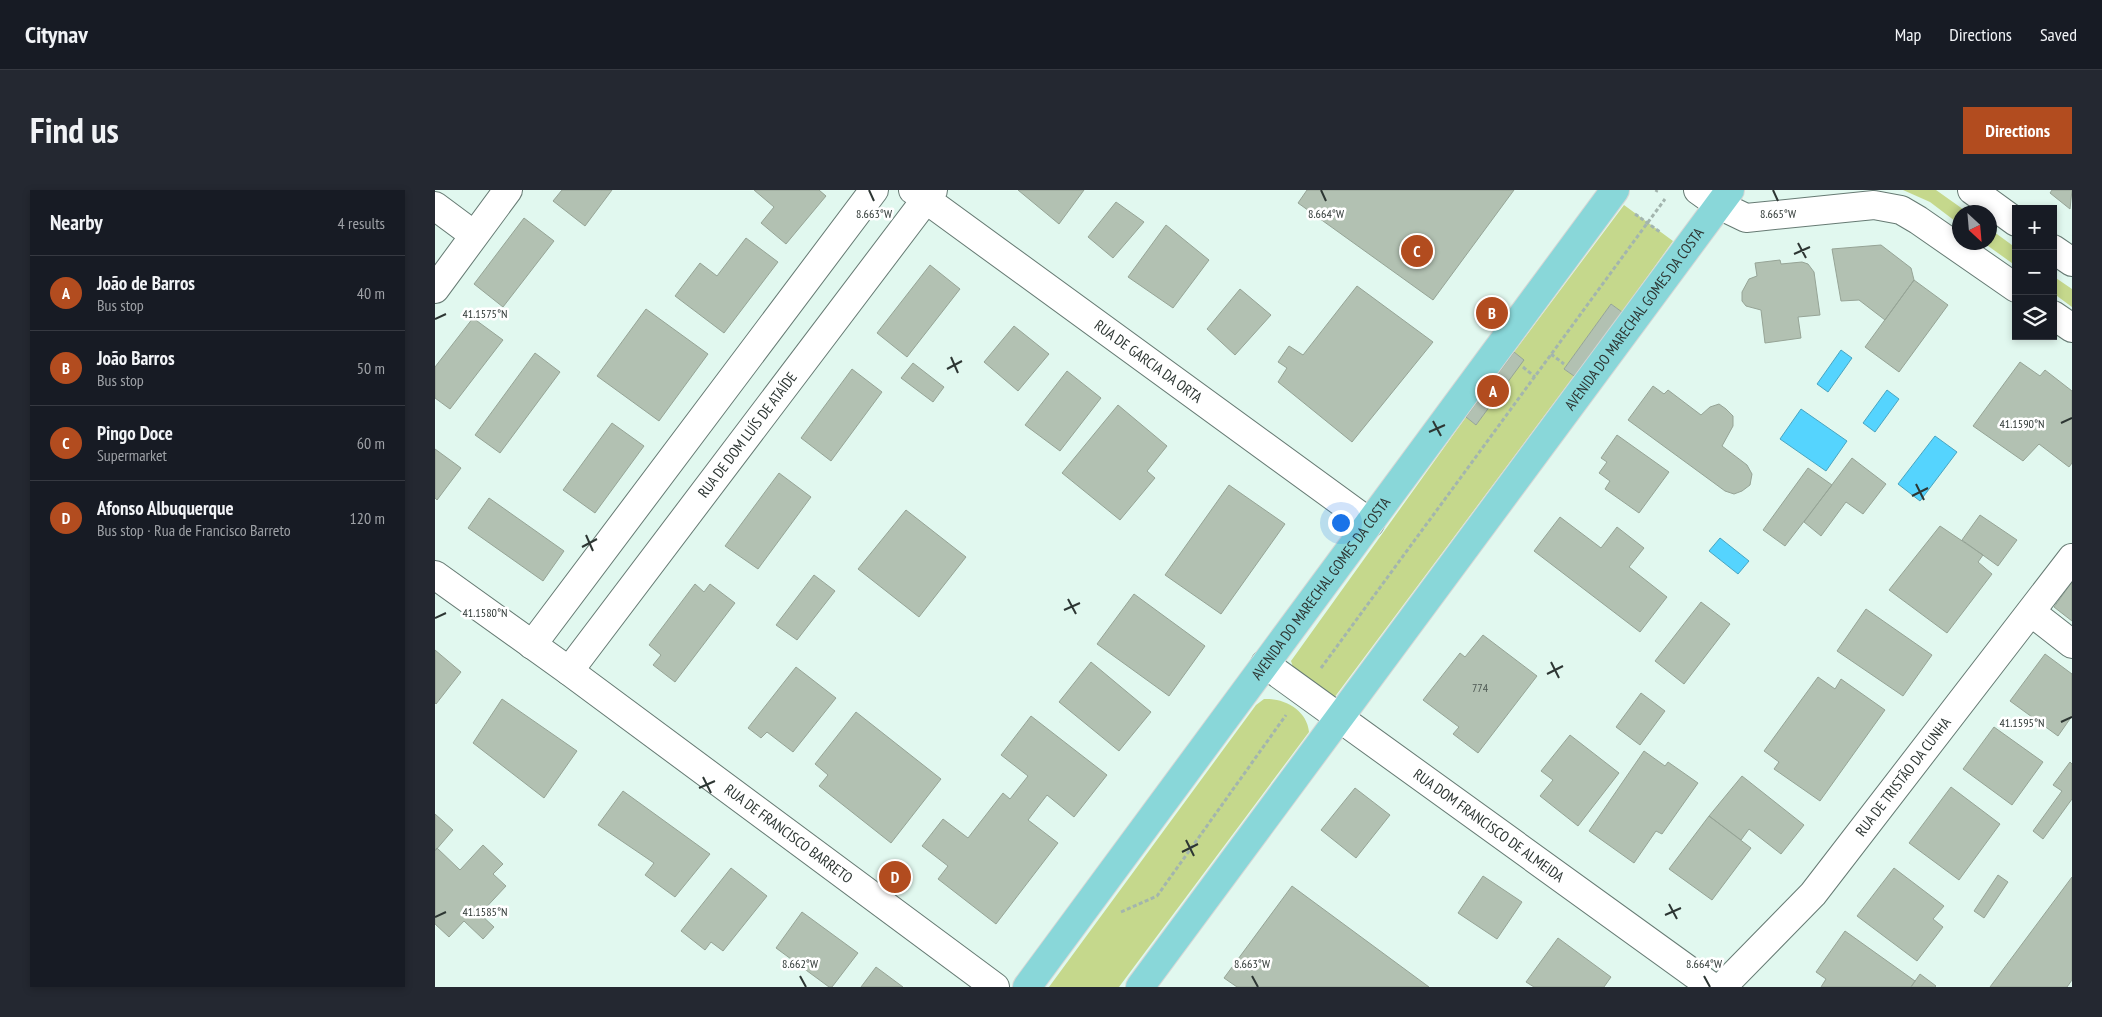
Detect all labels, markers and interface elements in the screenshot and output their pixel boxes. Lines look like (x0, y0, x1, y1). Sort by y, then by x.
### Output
text: Citynav (25, 19, 88, 50)
text: Map (1895, 23, 1921, 46)
text: Directions (1949, 23, 2012, 46)
text: Saved (2040, 23, 2077, 46)
text: Find us (30, 107, 119, 153)
button: Directions (1963, 107, 2072, 154)
north arrow (1952, 205, 1997, 250)
map controls (2012, 205, 2057, 340)
button: + (2012, 205, 2057, 250)
text: 8.663°W (856, 206, 892, 221)
text: 8.664°W (1308, 206, 1344, 221)
text: 8.665°W (1760, 206, 1796, 221)
text: Nearby (50, 209, 103, 236)
text: 4 results (338, 213, 385, 233)
street label: AVENIDA DO MARECHAL GOMES DA COSTA (1560, 223, 1708, 414)
pin: C (1401, 232, 1433, 270)
button: − (2012, 250, 2057, 295)
text: João de Barros (97, 271, 195, 295)
text: A (62, 283, 70, 303)
text: 40 m (357, 283, 385, 303)
pin: B (1476, 294, 1508, 332)
text: Bus stop (97, 295, 144, 315)
button: layers (2012, 295, 2057, 340)
text: 41.1575°N (462, 306, 508, 321)
street label: RUA DE GARCIA DA ORTA (1091, 315, 1207, 407)
text: João Barros (97, 346, 175, 370)
text: B (62, 358, 70, 378)
text: 50 m (357, 358, 385, 378)
street label: RUA DE DOM LUÍS DE ATAÍDE (694, 368, 801, 501)
text: Bus stop (97, 370, 144, 390)
pin: A (1477, 372, 1509, 410)
text: 41.1590°N (1999, 416, 2045, 431)
text: Pingo Doce (97, 421, 173, 445)
text: C (62, 433, 70, 453)
text: 60 m (357, 433, 385, 453)
text: Supermarket (97, 445, 167, 465)
street label: AVENIDA DO MARECHAL GOMES DA COSTA (1247, 493, 1395, 683)
text: Afonso Albuquerque (97, 496, 234, 520)
text: D (62, 508, 70, 528)
text: 120 m (350, 508, 385, 528)
your location (1328, 510, 1354, 536)
text: Bus stop · Rua de Francisco Barreto (97, 520, 291, 540)
text: 41.1580°N (462, 605, 508, 620)
house number: 774 (1472, 680, 1489, 695)
street label: RUA DE TRISTÃO DA CUNHA (1851, 713, 1955, 840)
text: 41.1595°N (1999, 715, 2045, 730)
street label: RUA DOM FRANCISCO DE ALMEIDA (1410, 764, 1569, 887)
street label: RUA DE FRANCISCO BARRETO (721, 780, 857, 887)
pin: D (879, 858, 911, 896)
text: 41.1585°N (462, 904, 508, 919)
text: 8.662°W (782, 956, 818, 971)
text: 8.663°W (1234, 956, 1270, 971)
text: 8.664°W (1686, 956, 1722, 971)

